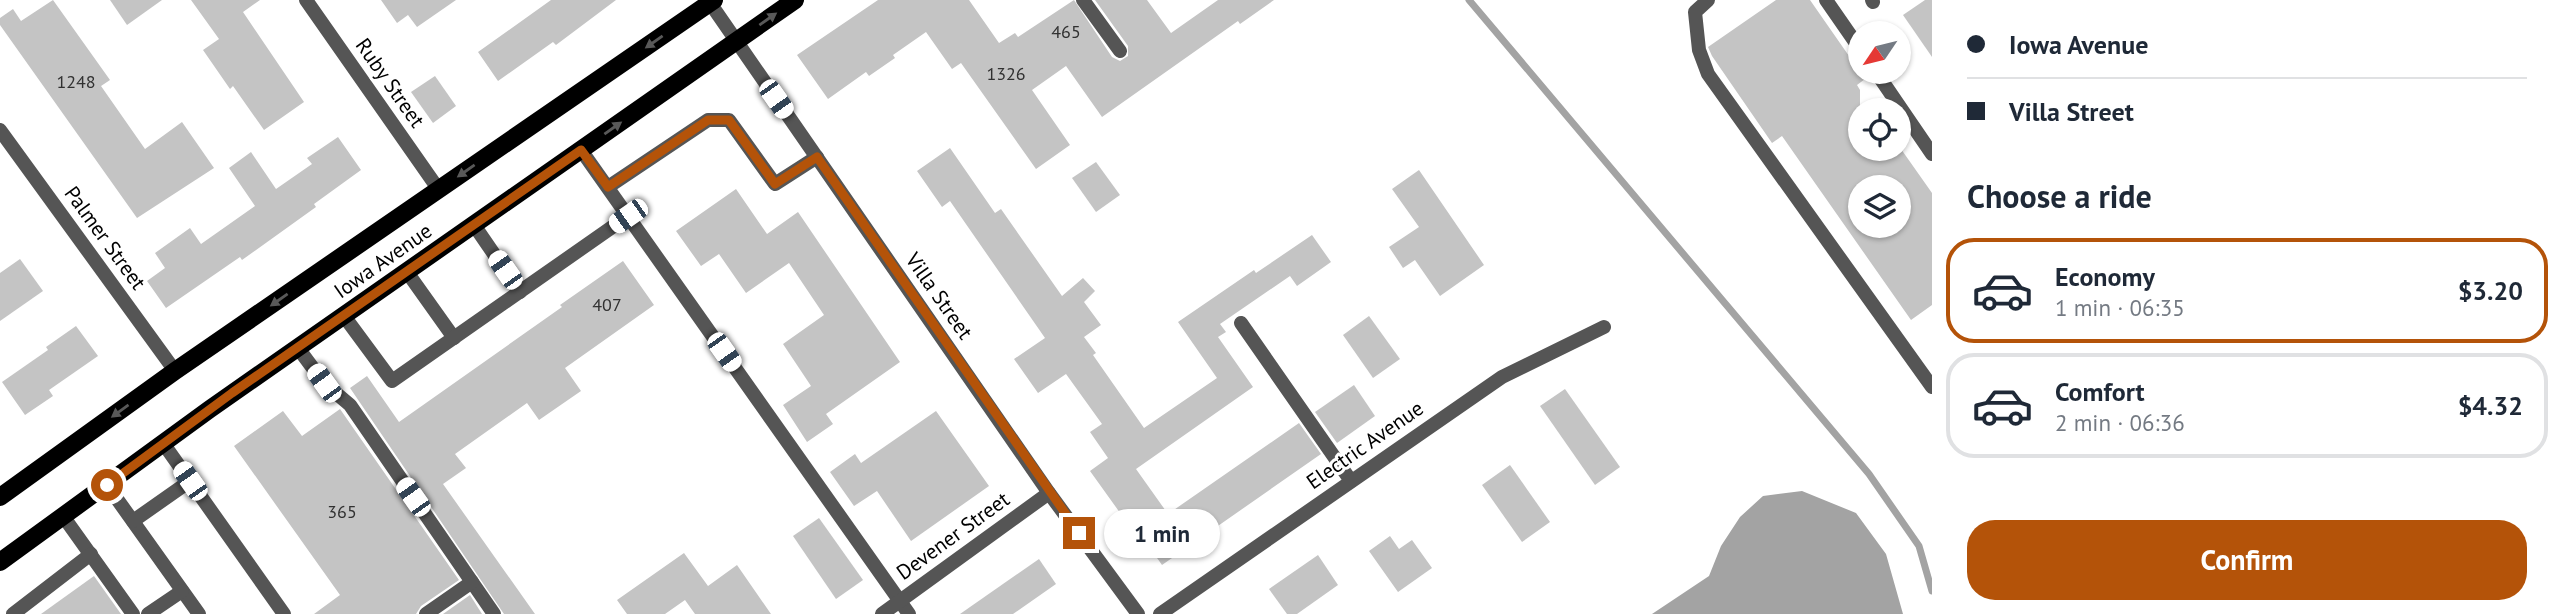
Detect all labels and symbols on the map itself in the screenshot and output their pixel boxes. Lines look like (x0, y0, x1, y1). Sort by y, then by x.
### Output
one-way arrow (759, 12, 777, 26)
house number: 465 (1051, 20, 1081, 43)
north arrow (1848, 21, 1911, 84)
street label: Ruby Street (350, 33, 431, 133)
one-way arrow (645, 35, 663, 49)
house number: 1326 (986, 62, 1026, 85)
house number: 1248 (56, 70, 96, 93)
car (756, 76, 797, 122)
one-way arrow (604, 121, 622, 135)
one-way arrow (457, 164, 475, 178)
street label: Palmer Street (59, 181, 152, 295)
car (605, 195, 652, 237)
street label: Iowa Avenue (328, 217, 437, 304)
street label: Villa Street (899, 246, 979, 344)
car (485, 247, 526, 293)
one-way arrow (270, 293, 288, 307)
house number: 407 (592, 293, 622, 316)
car (704, 329, 745, 375)
car (304, 360, 345, 406)
street label: Electric Avenue (1301, 394, 1428, 495)
one-way arrow (111, 404, 129, 418)
car (170, 458, 211, 504)
route start (91, 469, 123, 501)
car (393, 474, 434, 520)
street label: Devener Street (891, 486, 1014, 586)
house number: 365 (327, 500, 357, 523)
callout: 1 min (1104, 508, 1219, 558)
route end (1063, 517, 1095, 549)

